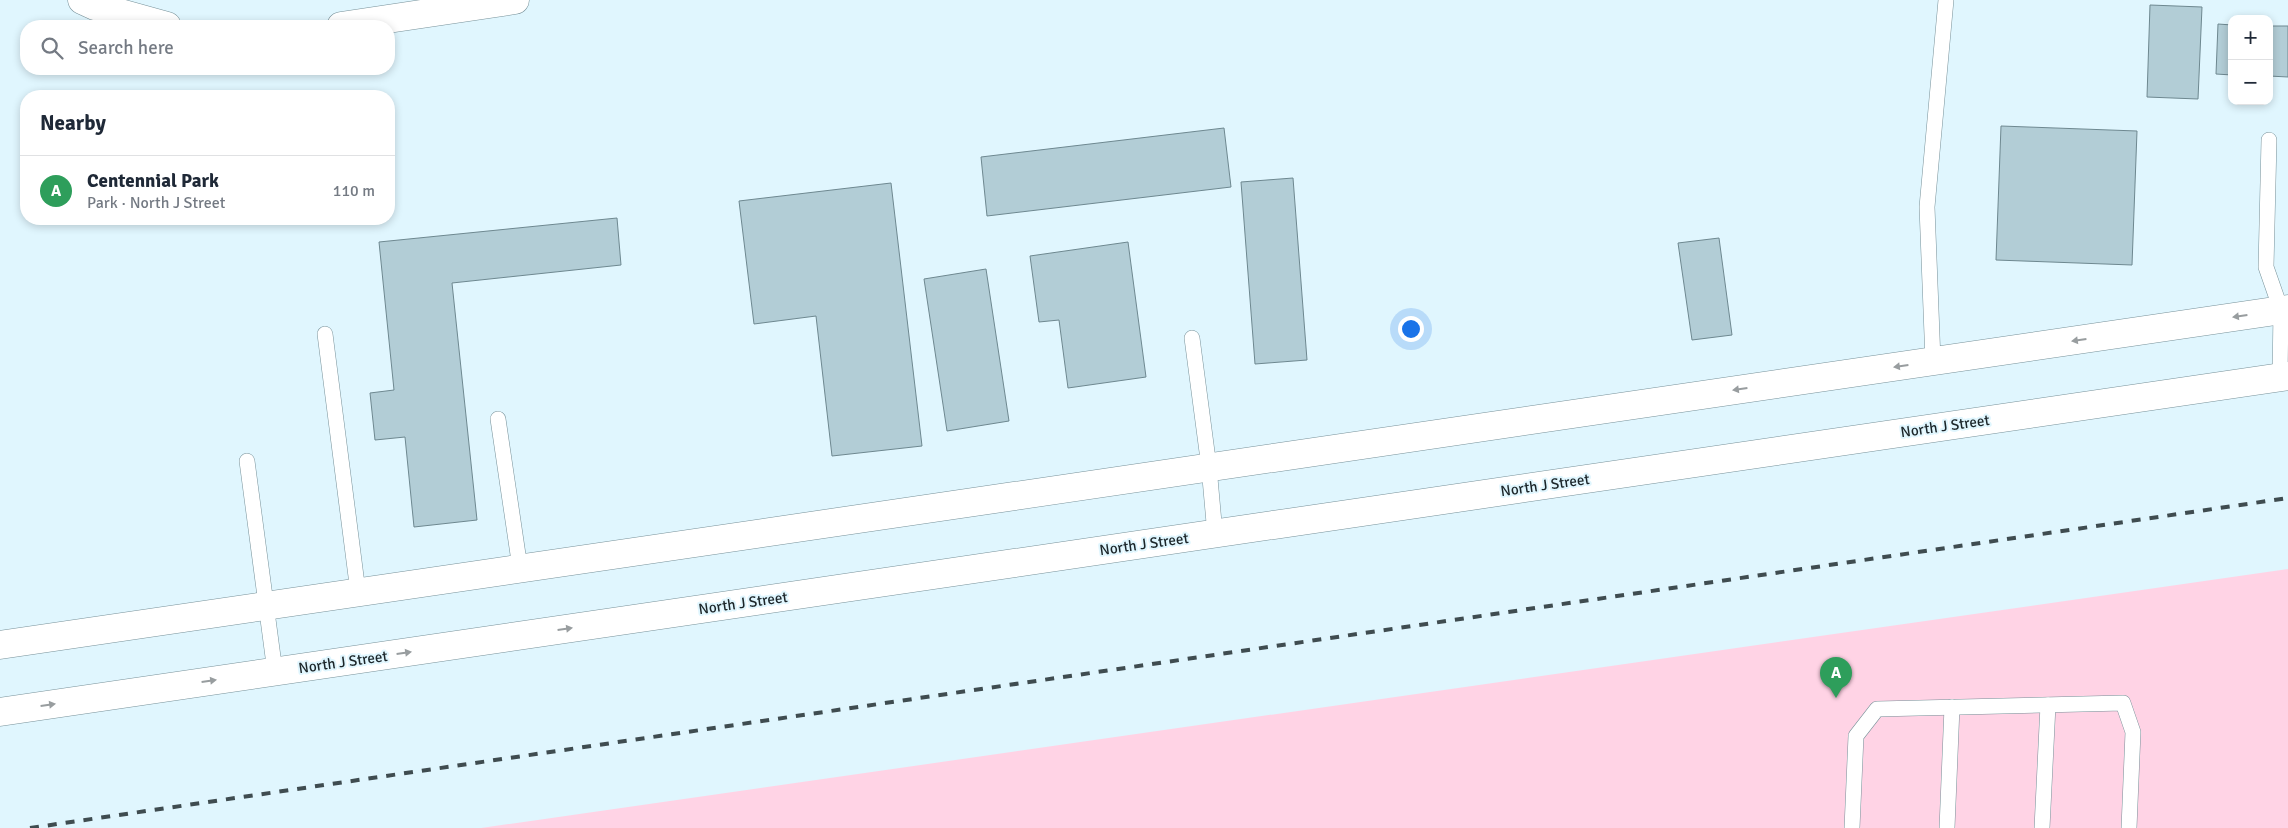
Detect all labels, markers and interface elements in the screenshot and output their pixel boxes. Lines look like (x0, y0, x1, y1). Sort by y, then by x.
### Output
map controls (2228, 15, 2273, 105)
button: + (2228, 15, 2273, 60)
search box (20, 20, 395, 75)
icon: search (38, 34, 66, 62)
text: Search here (78, 36, 174, 60)
button: − (2228, 60, 2273, 105)
text: Nearby (40, 110, 106, 136)
text: Centennial Park (87, 169, 219, 193)
text: A (51, 181, 61, 201)
text: 110 m (333, 181, 375, 201)
text: Park · North J Street (87, 193, 225, 213)
one-way arrow (2231, 313, 2247, 321)
your location (1398, 316, 1424, 342)
one-way arrow (2071, 336, 2087, 344)
one-way arrow (1893, 362, 1909, 370)
one-way arrow (1732, 386, 1748, 394)
street label: North J Street (1899, 411, 1991, 441)
street label: North J Street (1499, 470, 1591, 500)
street label: North J Street (1098, 529, 1190, 559)
street label: North J Street (697, 588, 789, 618)
one-way arrow (558, 625, 574, 633)
street label: North J Street (297, 647, 389, 677)
one-way arrow (397, 648, 413, 656)
pin: A (1820, 657, 1852, 698)
one-way arrow (201, 677, 217, 685)
one-way arrow (41, 701, 57, 709)

